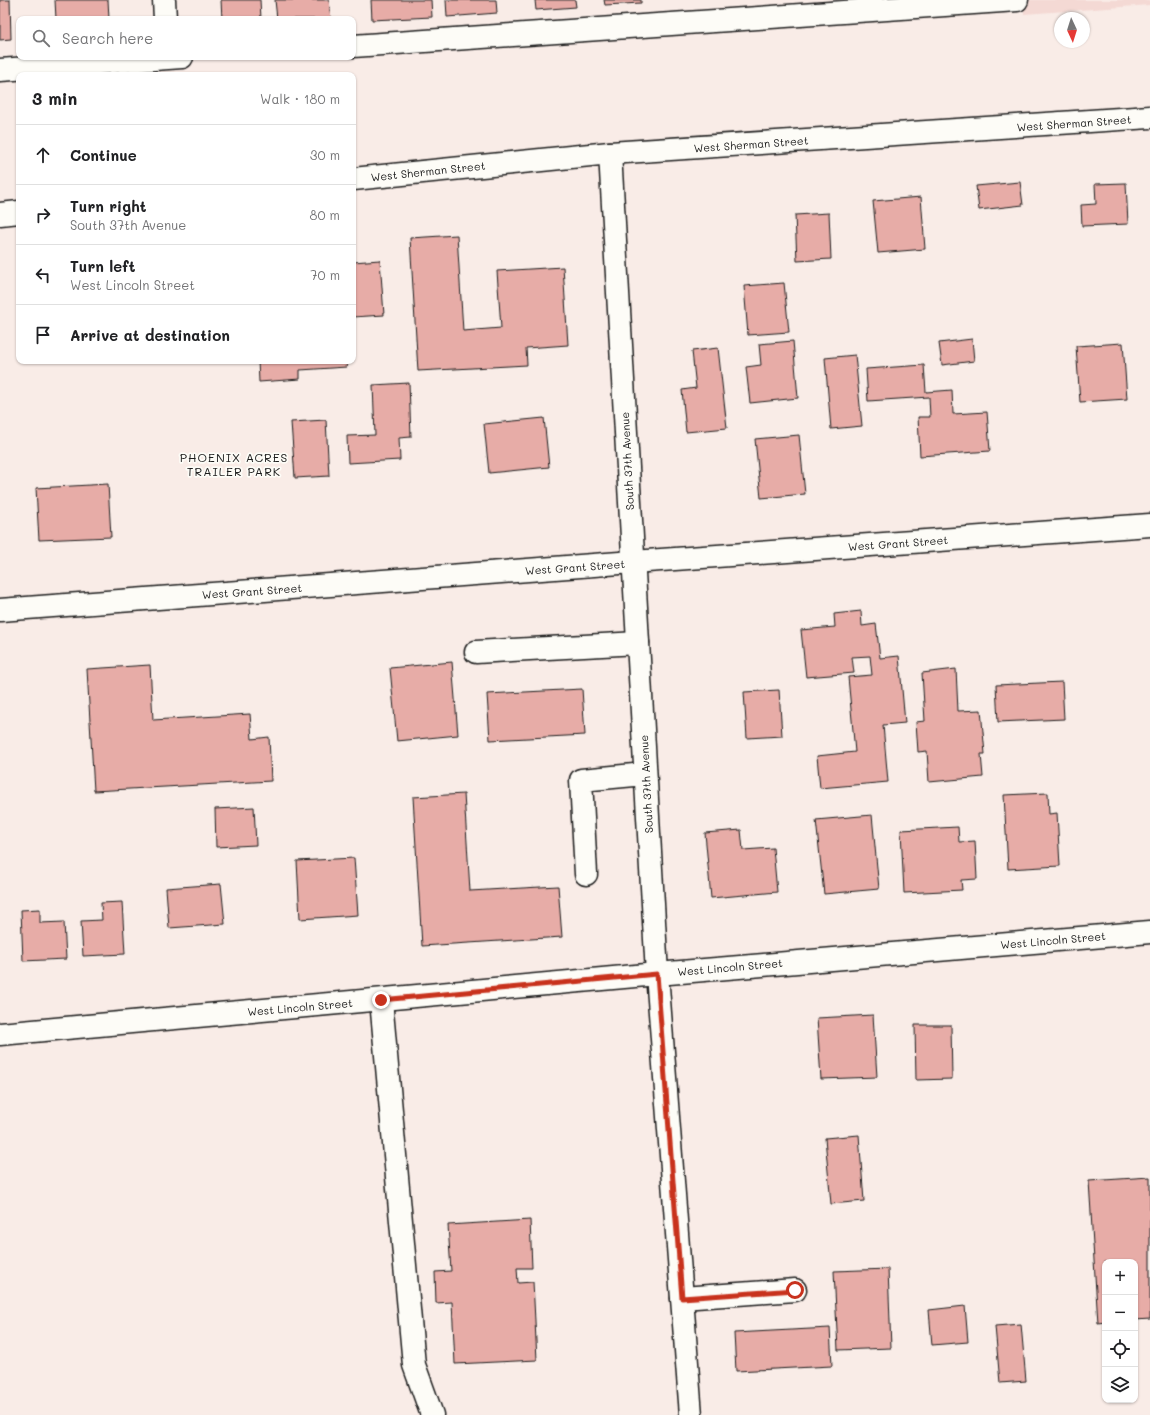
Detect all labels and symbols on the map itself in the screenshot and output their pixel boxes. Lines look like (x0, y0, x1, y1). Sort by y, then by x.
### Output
north arrow (1054, 12, 1090, 48)
street label: West Sherman Street (1016, 111, 1132, 134)
street label: West Sherman Street (693, 132, 809, 155)
street label: West Sherman Street (370, 158, 486, 184)
street label: South 37th Avenue (617, 411, 637, 511)
district label: PHOENIX ACRES TRAILER PARK (180, 449, 288, 479)
street label: West Grant Street (848, 532, 949, 554)
street label: West Grant Street (525, 556, 626, 578)
street label: West Grant Street (202, 580, 303, 602)
street label: South 37th Avenue (636, 734, 656, 834)
street label: West Lincoln Street (1000, 928, 1107, 952)
street label: West Lincoln Street (677, 955, 784, 979)
route end (372, 991, 390, 1009)
street label: West Lincoln Street (247, 995, 354, 1019)
route start (786, 1281, 804, 1299)

